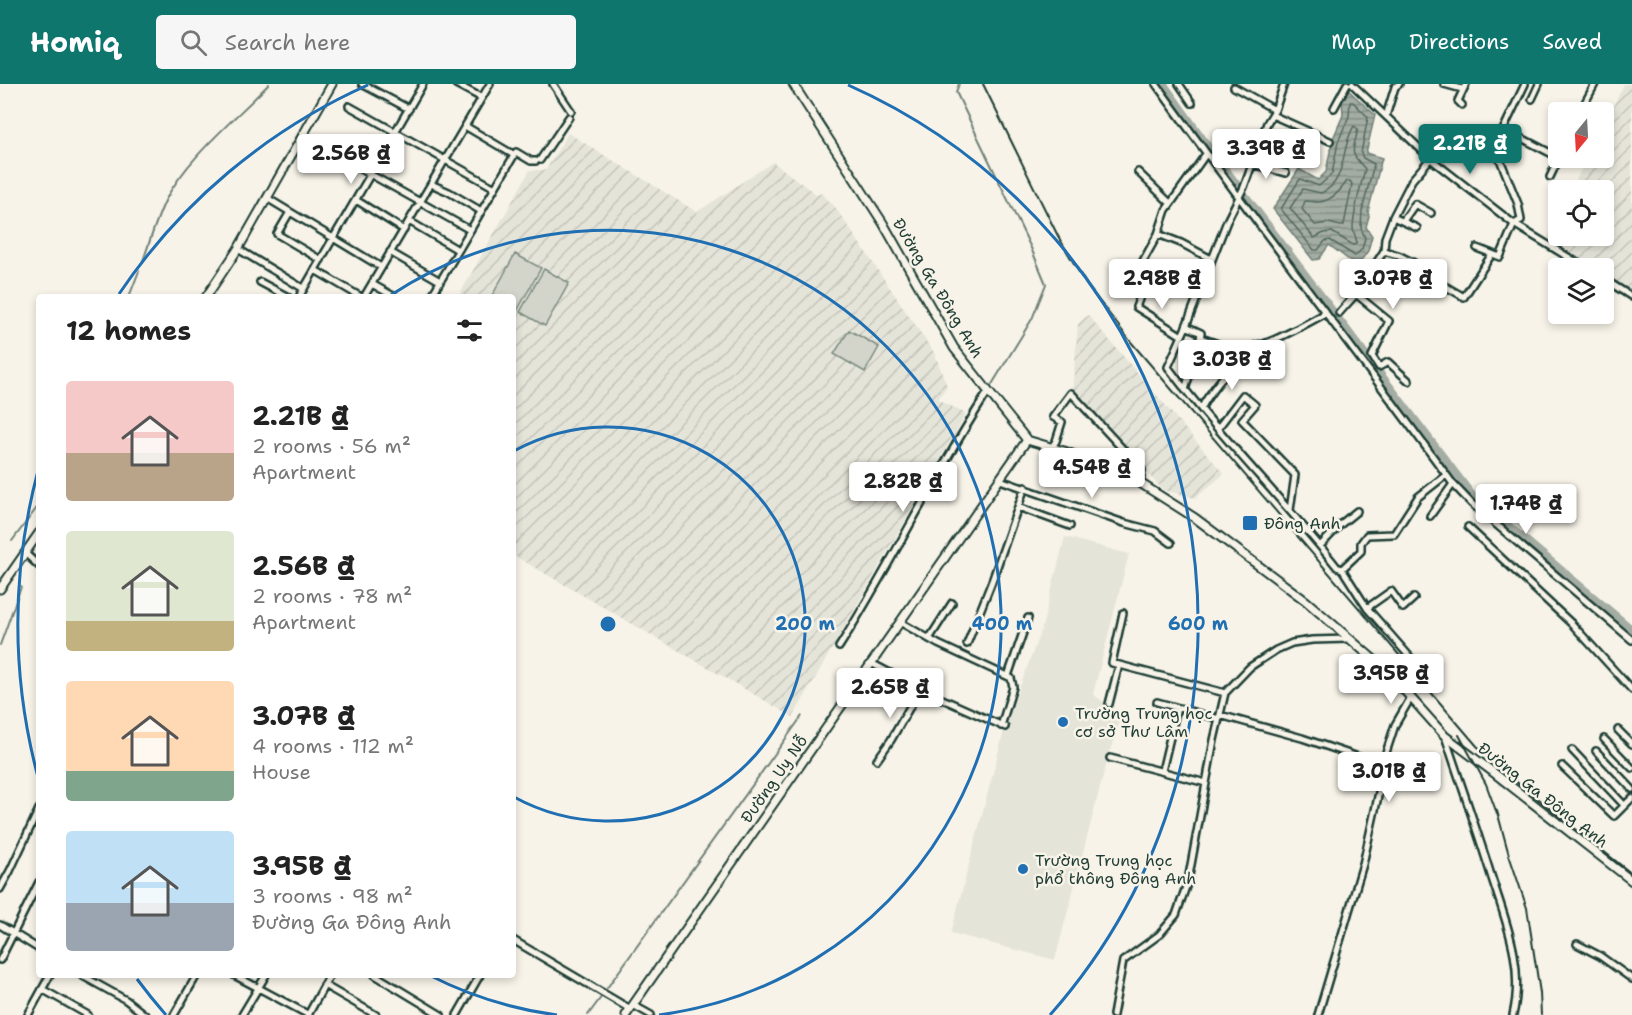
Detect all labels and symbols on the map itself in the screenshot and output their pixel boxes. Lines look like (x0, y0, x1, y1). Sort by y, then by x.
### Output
north arrow (1548, 102, 1614, 168)
pin: 2.21B ₫ (1415, 124, 1525, 175)
pin: 3.39B ₫ (1211, 129, 1321, 180)
pin: 2.56B ₫ (296, 134, 406, 185)
street label: Đường Ga Đông Anh (888, 214, 988, 362)
pin: 2.98B ₫ (1107, 259, 1217, 310)
pin: 3.07B ₫ (1338, 259, 1448, 310)
pin: 3.03B ₫ (1177, 340, 1287, 391)
pin: 4.54B ₫ (1037, 448, 1147, 499)
pin: 2.82B ₫ (848, 462, 958, 513)
pin: 1.74B ₫ (1471, 484, 1581, 535)
place label: Đông Anh (1264, 513, 1340, 534)
marker: Đông Anh (1241, 514, 1259, 532)
text: 200 m (775, 612, 836, 636)
text: 400 m (972, 612, 1033, 636)
text: 600 m (1168, 612, 1229, 636)
centre of rings (598, 614, 618, 634)
pin: 3.95B ₫ (1336, 654, 1446, 705)
pin: 2.65B ₫ (835, 668, 945, 719)
place label: Trường Trung học cơ sở Thư Lâm (1075, 703, 1213, 742)
marker: Trường Trung học cơ sở Thư Lâm (1056, 715, 1070, 729)
street label: Đường Uy Nỗ (736, 731, 812, 827)
street label: Đường Ga Đông Anh (1474, 738, 1612, 852)
pin: 3.01B ₫ (1334, 752, 1444, 803)
place label: Trường Trung học phổ thông Đông Anh (1035, 850, 1196, 889)
marker: Trường Trung học phổ thông Đông Anh (1016, 862, 1030, 876)

